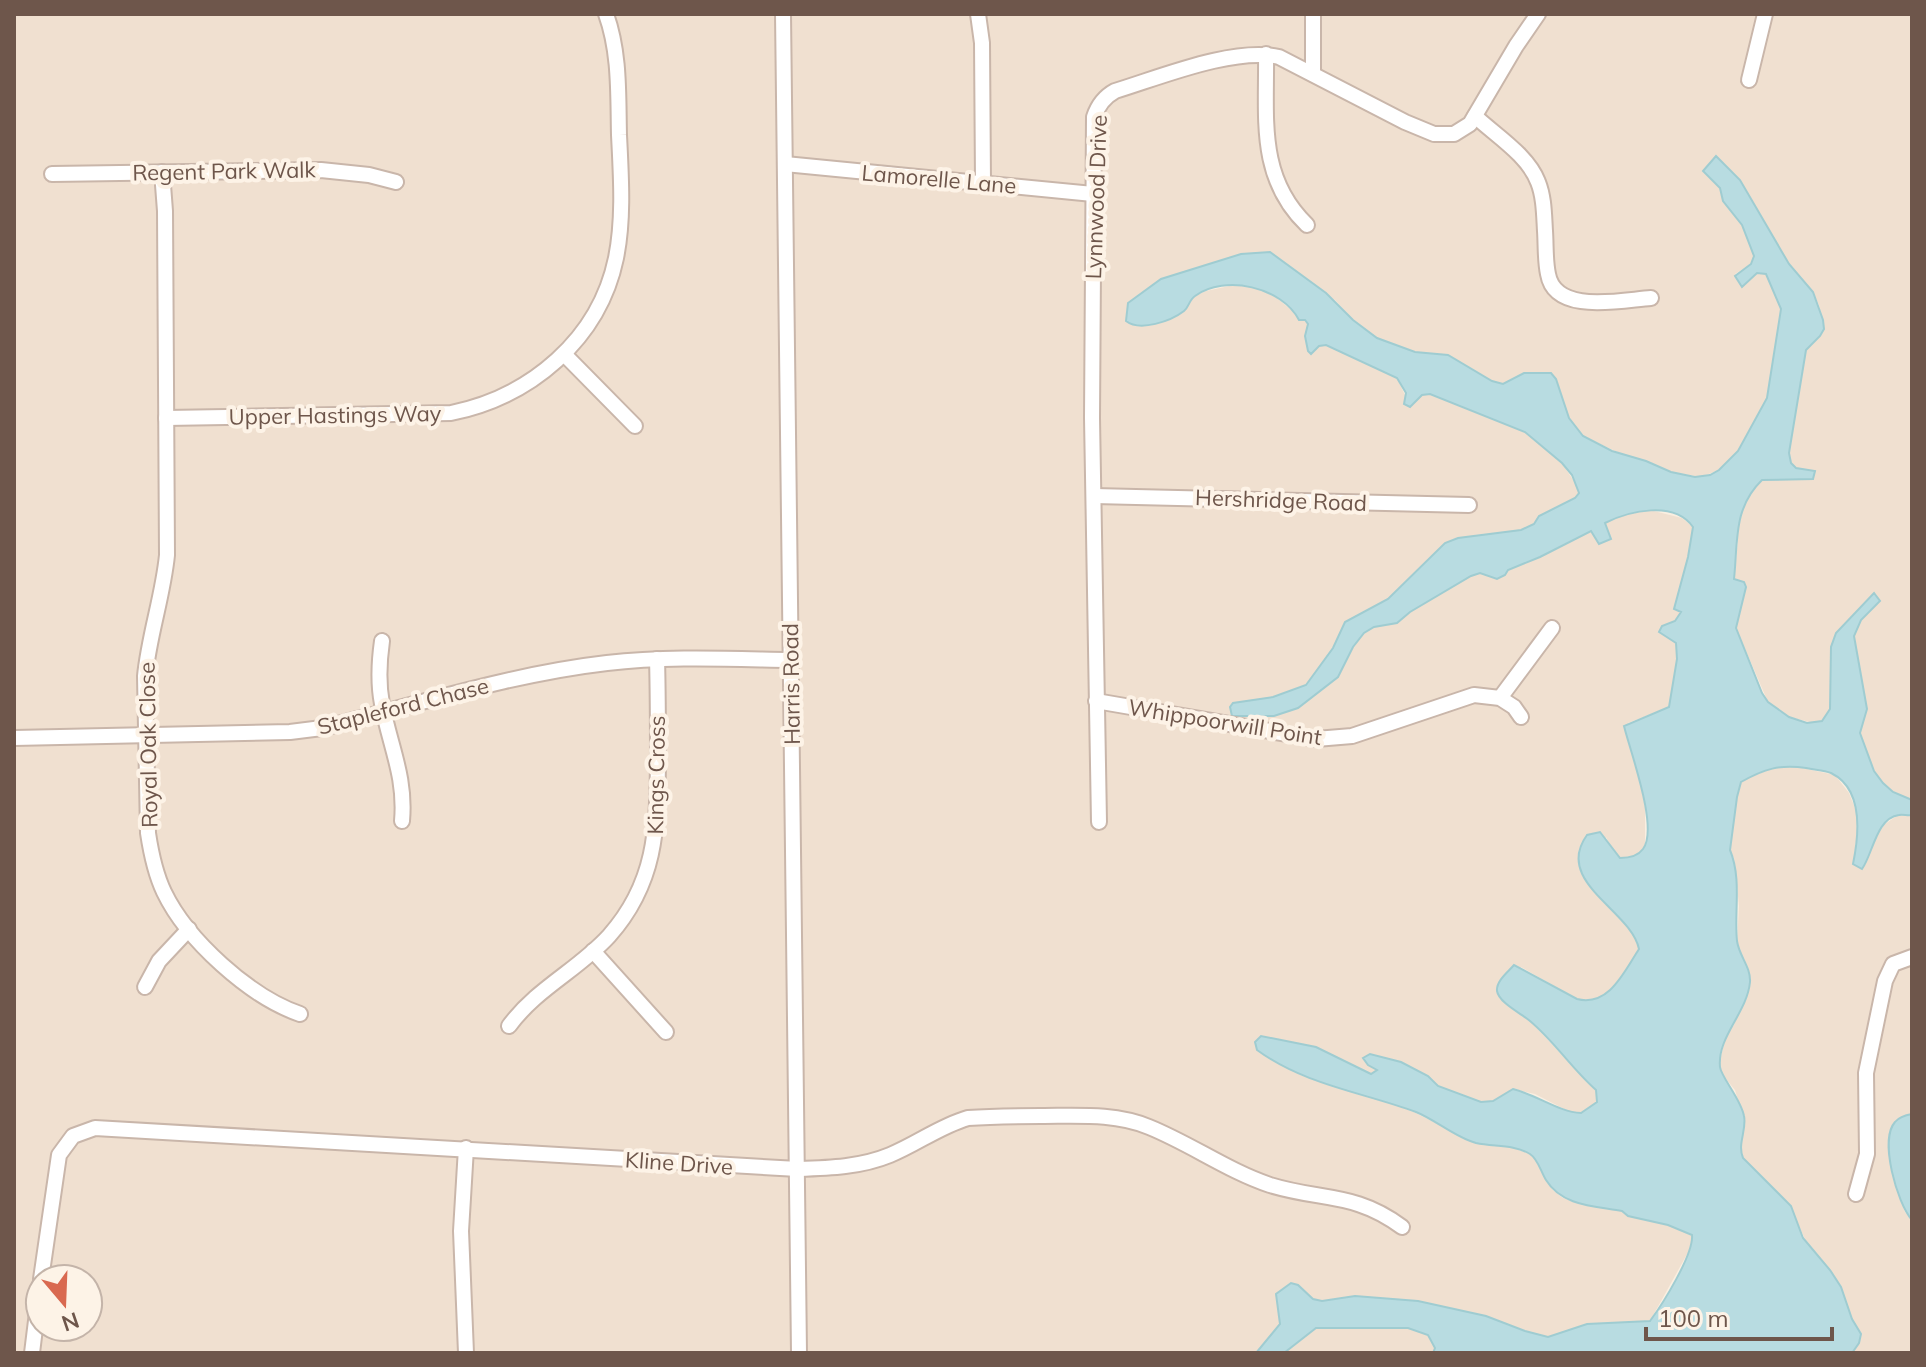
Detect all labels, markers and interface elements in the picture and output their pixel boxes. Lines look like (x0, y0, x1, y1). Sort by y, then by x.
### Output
street label: Lynnwood Drive (1079, 114, 1113, 280)
street label: Regent Park Walk (132, 155, 317, 187)
street label: Lamorelle Lane (861, 158, 1017, 200)
street label: Upper Hastings Way (228, 399, 442, 431)
street label: Hershridge Road (1195, 483, 1367, 517)
street label: Harris Road (776, 623, 806, 745)
street label: Royal Oak Close (133, 662, 163, 828)
street label: Stapleford Chase (314, 671, 492, 741)
street label: Whippoorwill Point (1126, 693, 1324, 751)
street label: Kings Cross (641, 715, 671, 835)
street label: Kline Drive (624, 1145, 734, 1181)
north arrow (24, 1263, 104, 1343)
scale bar (1646, 1291, 1832, 1341)
text: 100 m (1658, 1303, 1729, 1333)
text: N (58, 1306, 83, 1338)

